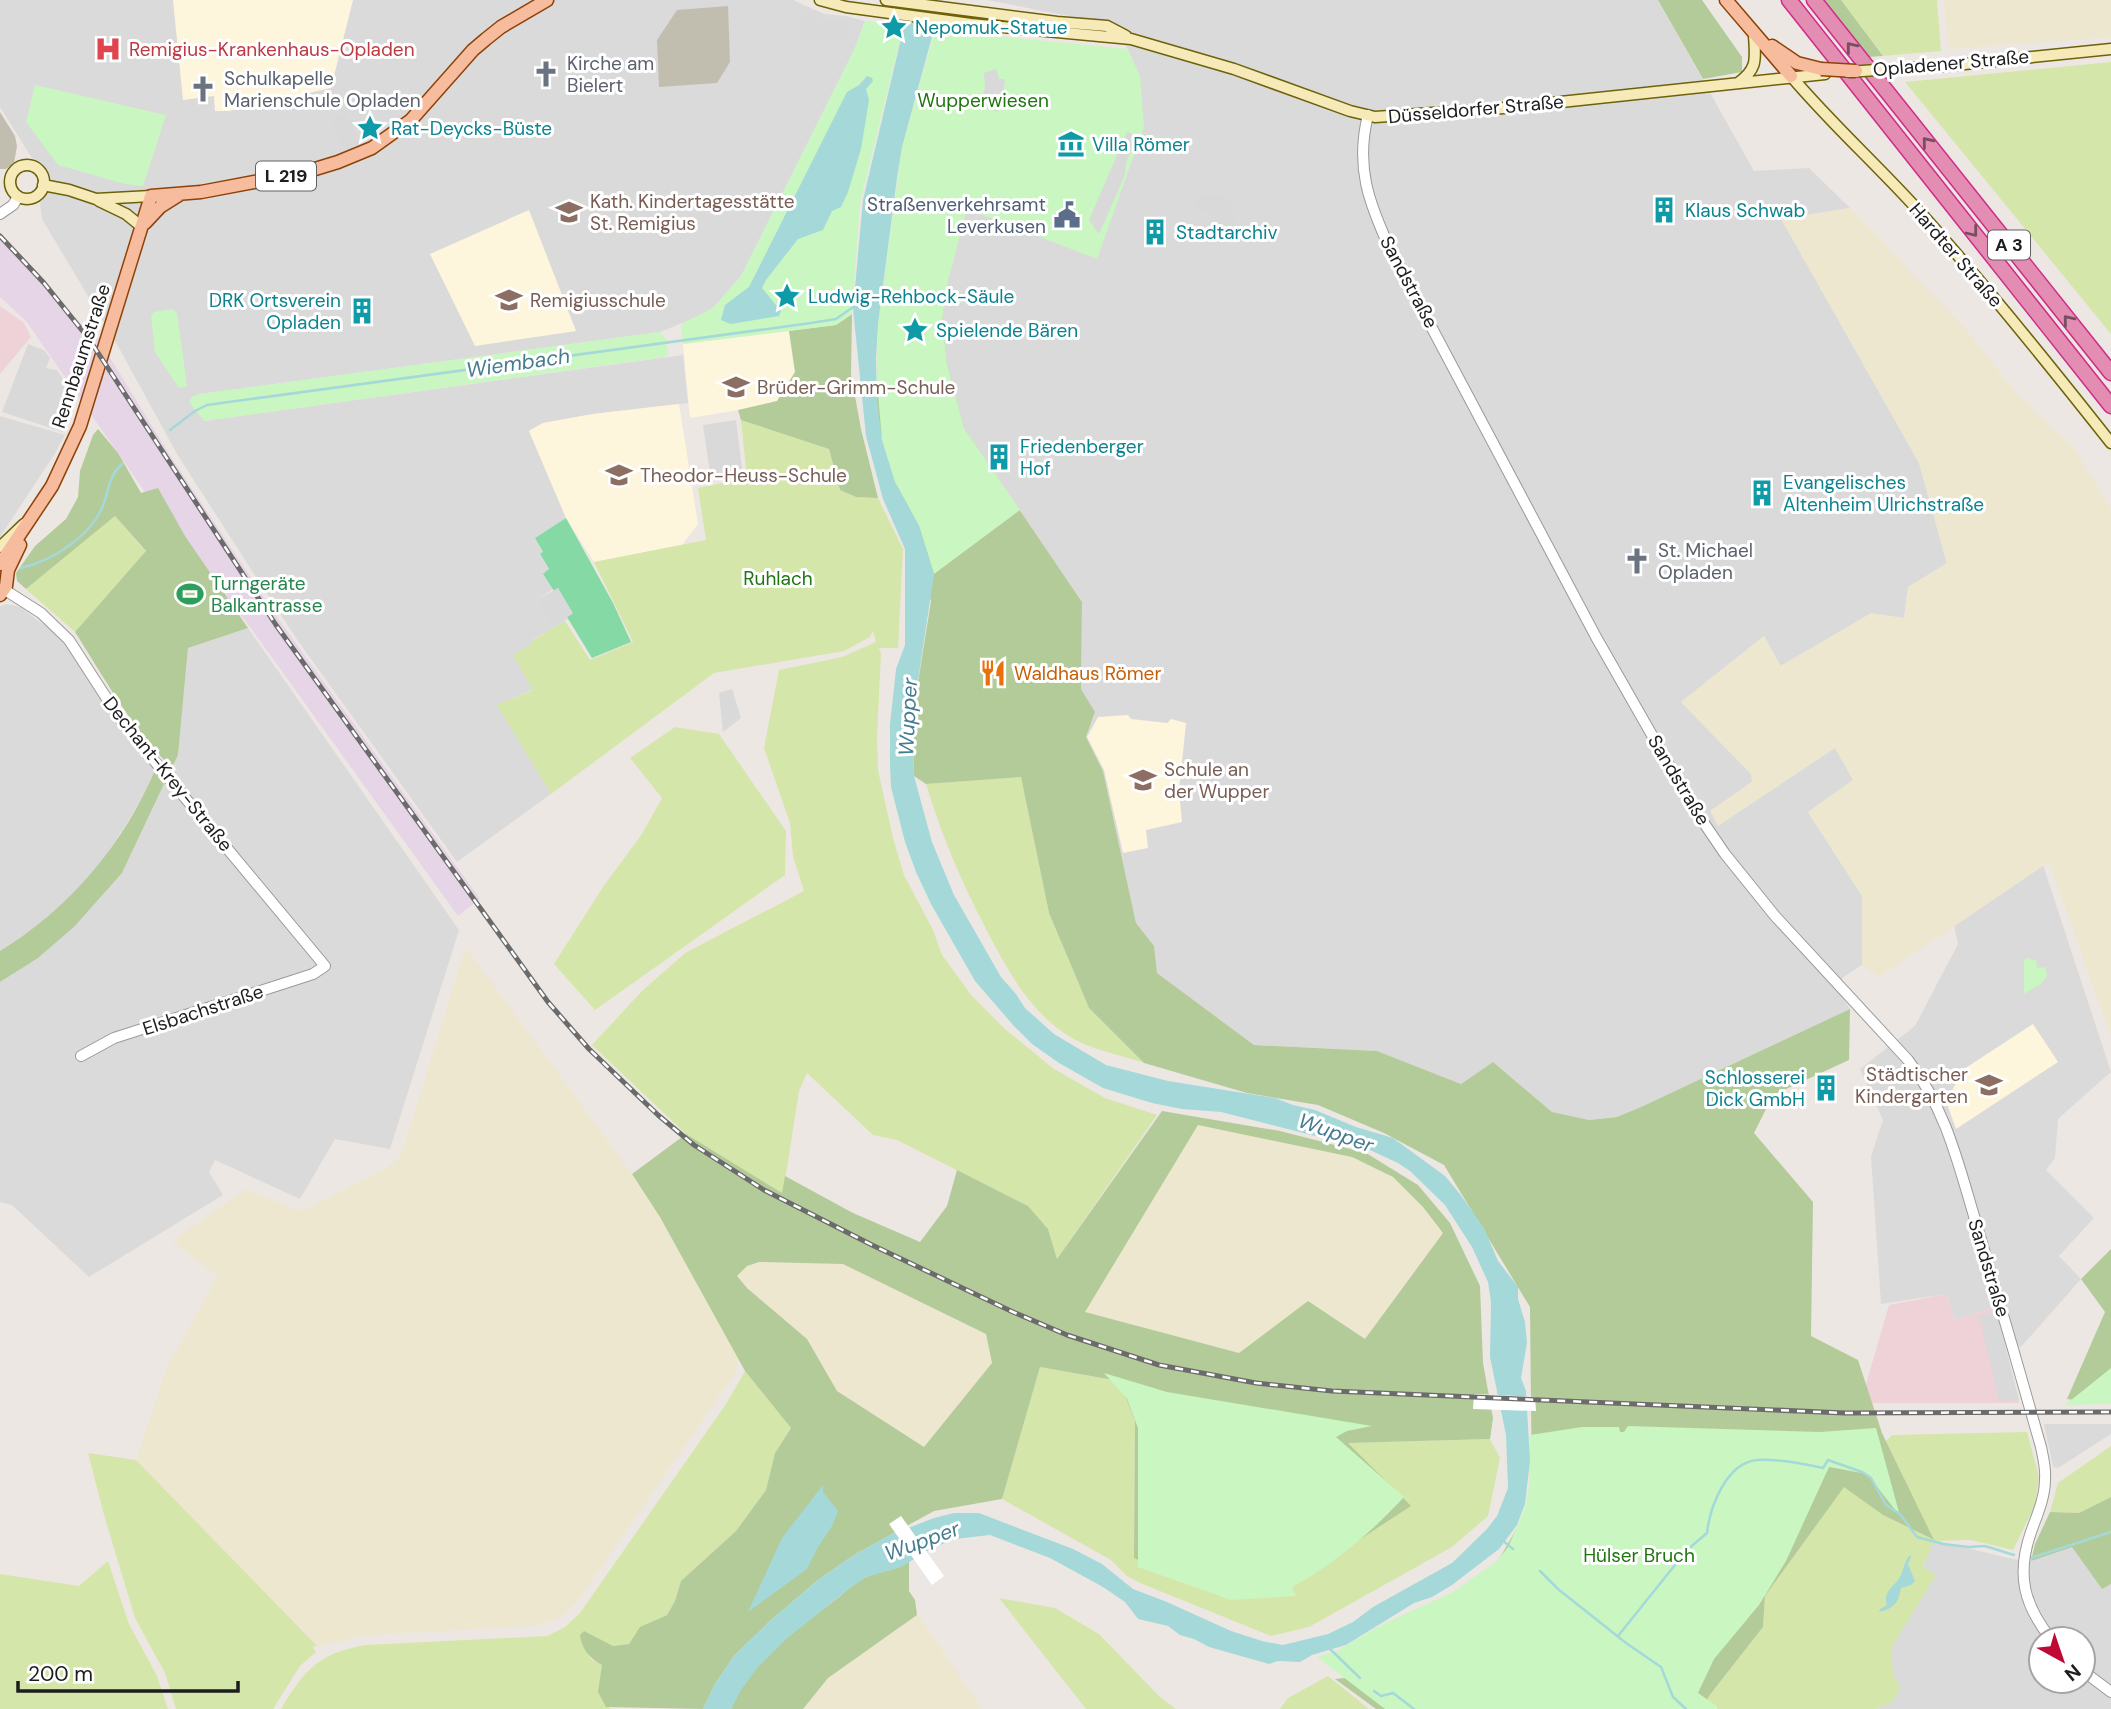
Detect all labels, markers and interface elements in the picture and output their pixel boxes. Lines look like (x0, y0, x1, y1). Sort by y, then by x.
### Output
place icon: Nepomuk-Statue (879, 12, 909, 42)
place label: Nepomuk-Statue (915, 15, 1067, 40)
hospital icon: Remigius-Krankenhaus-Opladen (93, 34, 123, 64)
place label: Remigius-Krankenhaus-Opladen (129, 37, 415, 62)
one-way arrow (1847, 42, 1859, 55)
street label: Opladener Straße (1872, 44, 2030, 82)
place label: Kirche am Bielert (567, 51, 654, 98)
church icon: Kirche am Bielert (531, 59, 561, 89)
place label: Schulkapelle Marienschule Opladen (224, 66, 421, 113)
church icon: Schulkapelle Marienschule Opladen (188, 74, 218, 104)
park label: Wupperwiesen (917, 88, 1049, 113)
street label: Düsseldorfer Straße (1387, 89, 1565, 129)
place icon: Rat-Deycks-Büste (355, 113, 385, 143)
place label: Rat-Deycks-Büste (391, 116, 552, 141)
museum icon: Villa Römer (1056, 129, 1086, 159)
place label: Villa Römer (1092, 132, 1190, 157)
one-way arrow (1922, 137, 1935, 150)
road number: L 219 (256, 162, 316, 190)
place label: Kath. Kindertagesstätte St. Remigius (590, 189, 795, 236)
place label: Straßenverkehrsamt Leverkusen (867, 192, 1046, 239)
building icon: Klaus Schwab (1649, 195, 1679, 225)
school or university icon: Kath. Kindertagesstätte St. Remigius (554, 197, 584, 227)
street label: Hardter Straße (1904, 197, 2008, 313)
place label: Klaus Schwab (1685, 198, 1805, 223)
public building icon: Straßenverkehrsamt Leverkusen (1052, 200, 1082, 230)
building icon: Stadtarchiv (1140, 217, 1170, 247)
place label: Stadtarchiv (1176, 220, 1278, 245)
one-way arrow (1965, 224, 1977, 237)
road number: A 3 (1988, 230, 2030, 260)
street label: Sandstraße (1374, 231, 1444, 333)
street label: Rennbaumstraße (46, 281, 116, 431)
place icon: Ludwig-Rehbock-Säule (772, 281, 802, 311)
place label: Ludwig-Rehbock-Säule (808, 284, 1014, 309)
school or university icon: Remigiusschule (494, 285, 524, 315)
place label: DRK Ortsverein Opladen (209, 288, 341, 335)
place label: Remigiusschule (530, 288, 666, 313)
building icon: DRK Ortsverein Opladen (347, 296, 377, 326)
place icon: Spielende Bären (900, 315, 930, 345)
one-way arrow (2064, 315, 2077, 327)
place label: Spielende Bären (936, 318, 1078, 343)
water label: Wiembach (464, 342, 572, 384)
school or university icon: Brüder-Grimm-Schule (721, 372, 751, 402)
place label: Brüder-Grimm-Schule (757, 375, 955, 400)
place label: Friedenberger Hof (1020, 434, 1144, 481)
building icon: Friedenberger Hof (984, 442, 1014, 472)
school or university icon: Theodor-Heuss-Schule (604, 460, 634, 490)
place label: Theodor-Heuss-Schule (640, 463, 847, 488)
place label: Evangelisches Altenheim Ulrichstraße (1783, 470, 1984, 517)
building icon: Evangelisches Altenheim Ulrichstraße (1747, 478, 1777, 508)
place label: St. Michael Opladen (1658, 538, 1753, 585)
church icon: St. Michael Opladen (1622, 546, 1652, 576)
park label: Ruhlach (743, 566, 813, 591)
place label: Turngeräte Balkantrasse (211, 571, 322, 618)
sports icon: Turngeräte Balkantrasse (175, 579, 205, 609)
restaurant icon: Waldhaus Römer (978, 658, 1008, 688)
place label: Waldhaus Römer (1014, 661, 1161, 686)
water label: Wupper (892, 676, 924, 757)
street label: Dechant-Krey-Straße (98, 691, 238, 857)
street label: Sandstraße (1642, 730, 1716, 830)
place label: Schule an der Wupper (1164, 757, 1269, 804)
school or university icon: Schule an der Wupper (1128, 765, 1158, 795)
street label: Elsbachstraße (139, 979, 267, 1041)
place label: Städtischer Kindergarten (1855, 1062, 1968, 1109)
place label: Schlosserei Dick GmbH (1705, 1065, 1805, 1112)
school or university icon: Städtischer Kindergarten (1974, 1070, 2004, 1100)
building icon: Schlosserei Dick GmbH (1811, 1073, 1841, 1103)
water label: Wupper (1294, 1106, 1379, 1160)
street label: Sandstraße (1962, 1216, 2016, 1320)
water label: Wupper (880, 1514, 965, 1568)
park label: Hülser Bruch (1583, 1543, 1695, 1568)
north arrow (2027, 1625, 2097, 1695)
scale bar (18, 1650, 238, 1694)
text: N (2059, 1659, 2086, 1687)
text: 200 m (28, 1660, 93, 1688)

